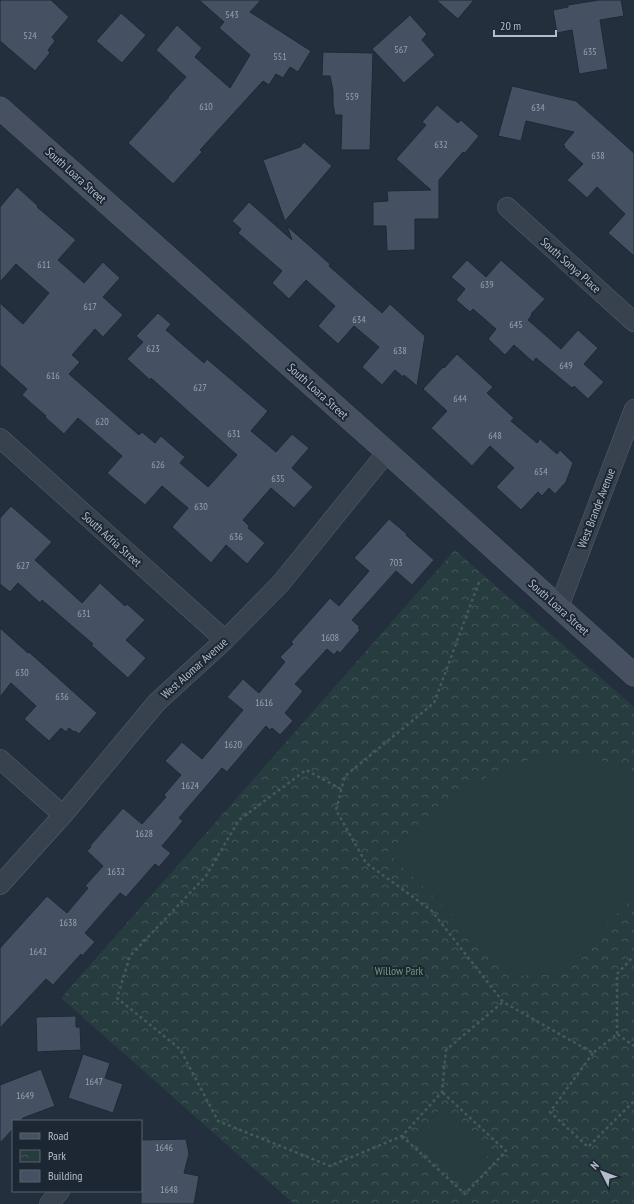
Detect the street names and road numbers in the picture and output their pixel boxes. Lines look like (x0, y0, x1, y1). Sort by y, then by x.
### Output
street label: South Loara Street (43, 144, 110, 207)
street label: South Sonya Place (538, 234, 604, 296)
street label: South Loara Street (285, 360, 352, 423)
street label: West Brande Avenue (574, 466, 618, 550)
street label: South Adria Street (79, 508, 146, 570)
street label: South Loara Street (526, 576, 593, 639)
street label: West Alomar Avenue (158, 634, 230, 702)

